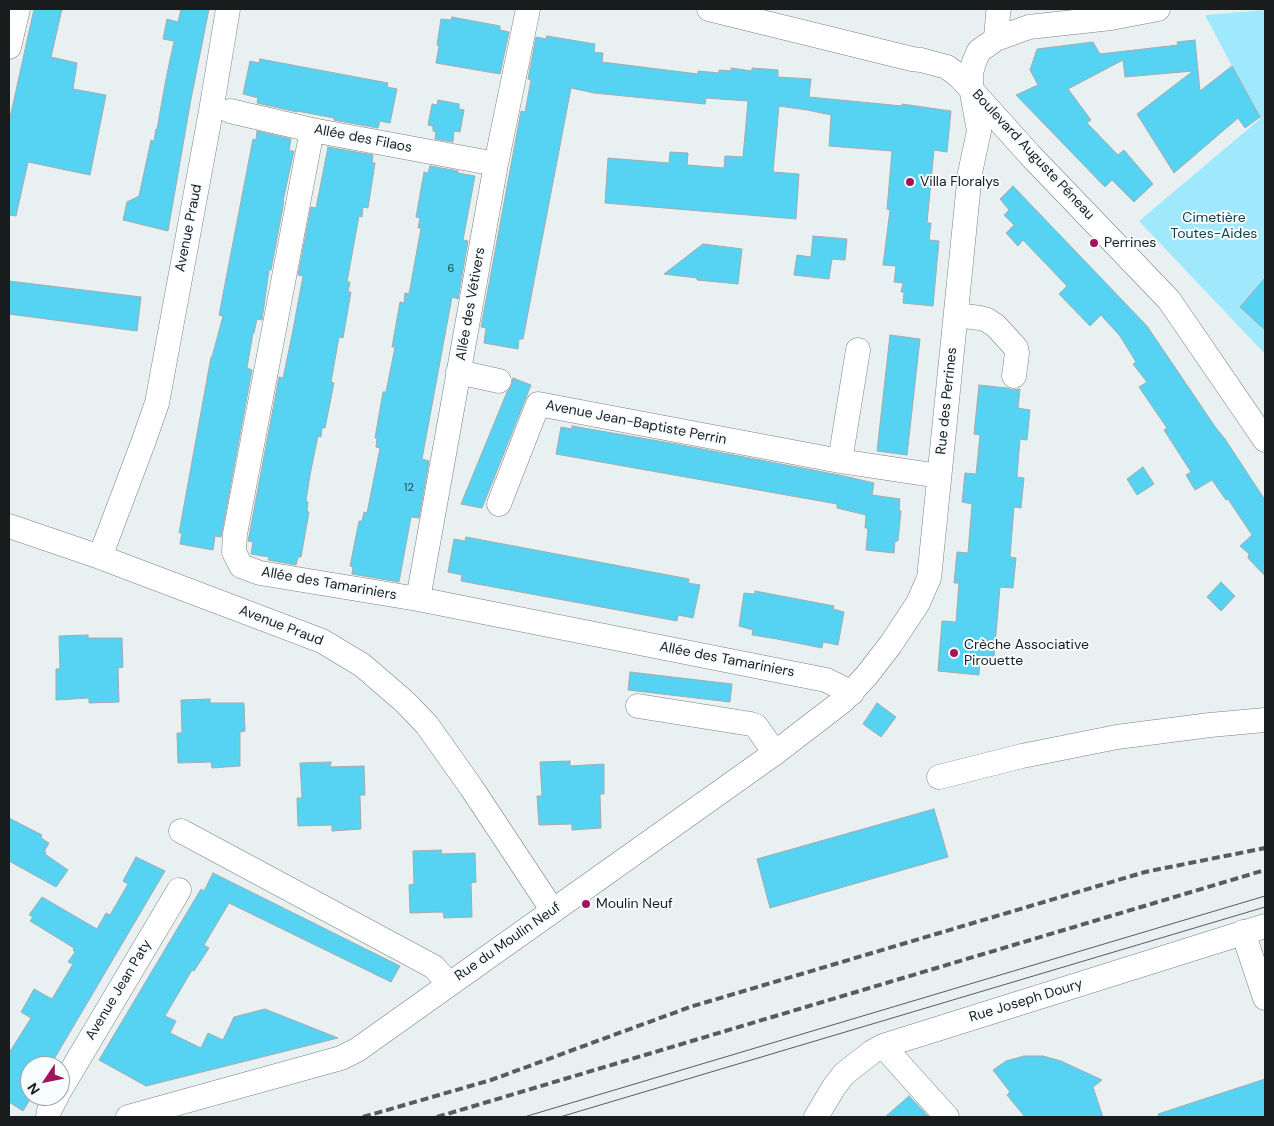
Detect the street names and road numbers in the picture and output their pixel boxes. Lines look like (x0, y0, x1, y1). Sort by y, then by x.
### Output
street label: Boulevard Auguste Péneau (968, 87, 1098, 223)
street label: Allée des Filaos (313, 121, 413, 157)
street label: Avenue Praud (172, 183, 206, 273)
street label: Allée des Vétivers (453, 246, 489, 362)
street label: Rue des Perrines (933, 346, 961, 456)
street label: Avenue Jean-Baptiste Perrin (544, 397, 728, 449)
street label: Allée des Tamariniers (260, 564, 398, 604)
street label: Avenue Praud (236, 602, 326, 650)
street label: Allée des Tamariniers (658, 639, 796, 681)
street label: Rue du Moulin Neuf (452, 899, 564, 985)
street label: Avenue Jean Paty (82, 937, 156, 1043)
street label: Rue Joseph Doury (967, 976, 1085, 1026)

